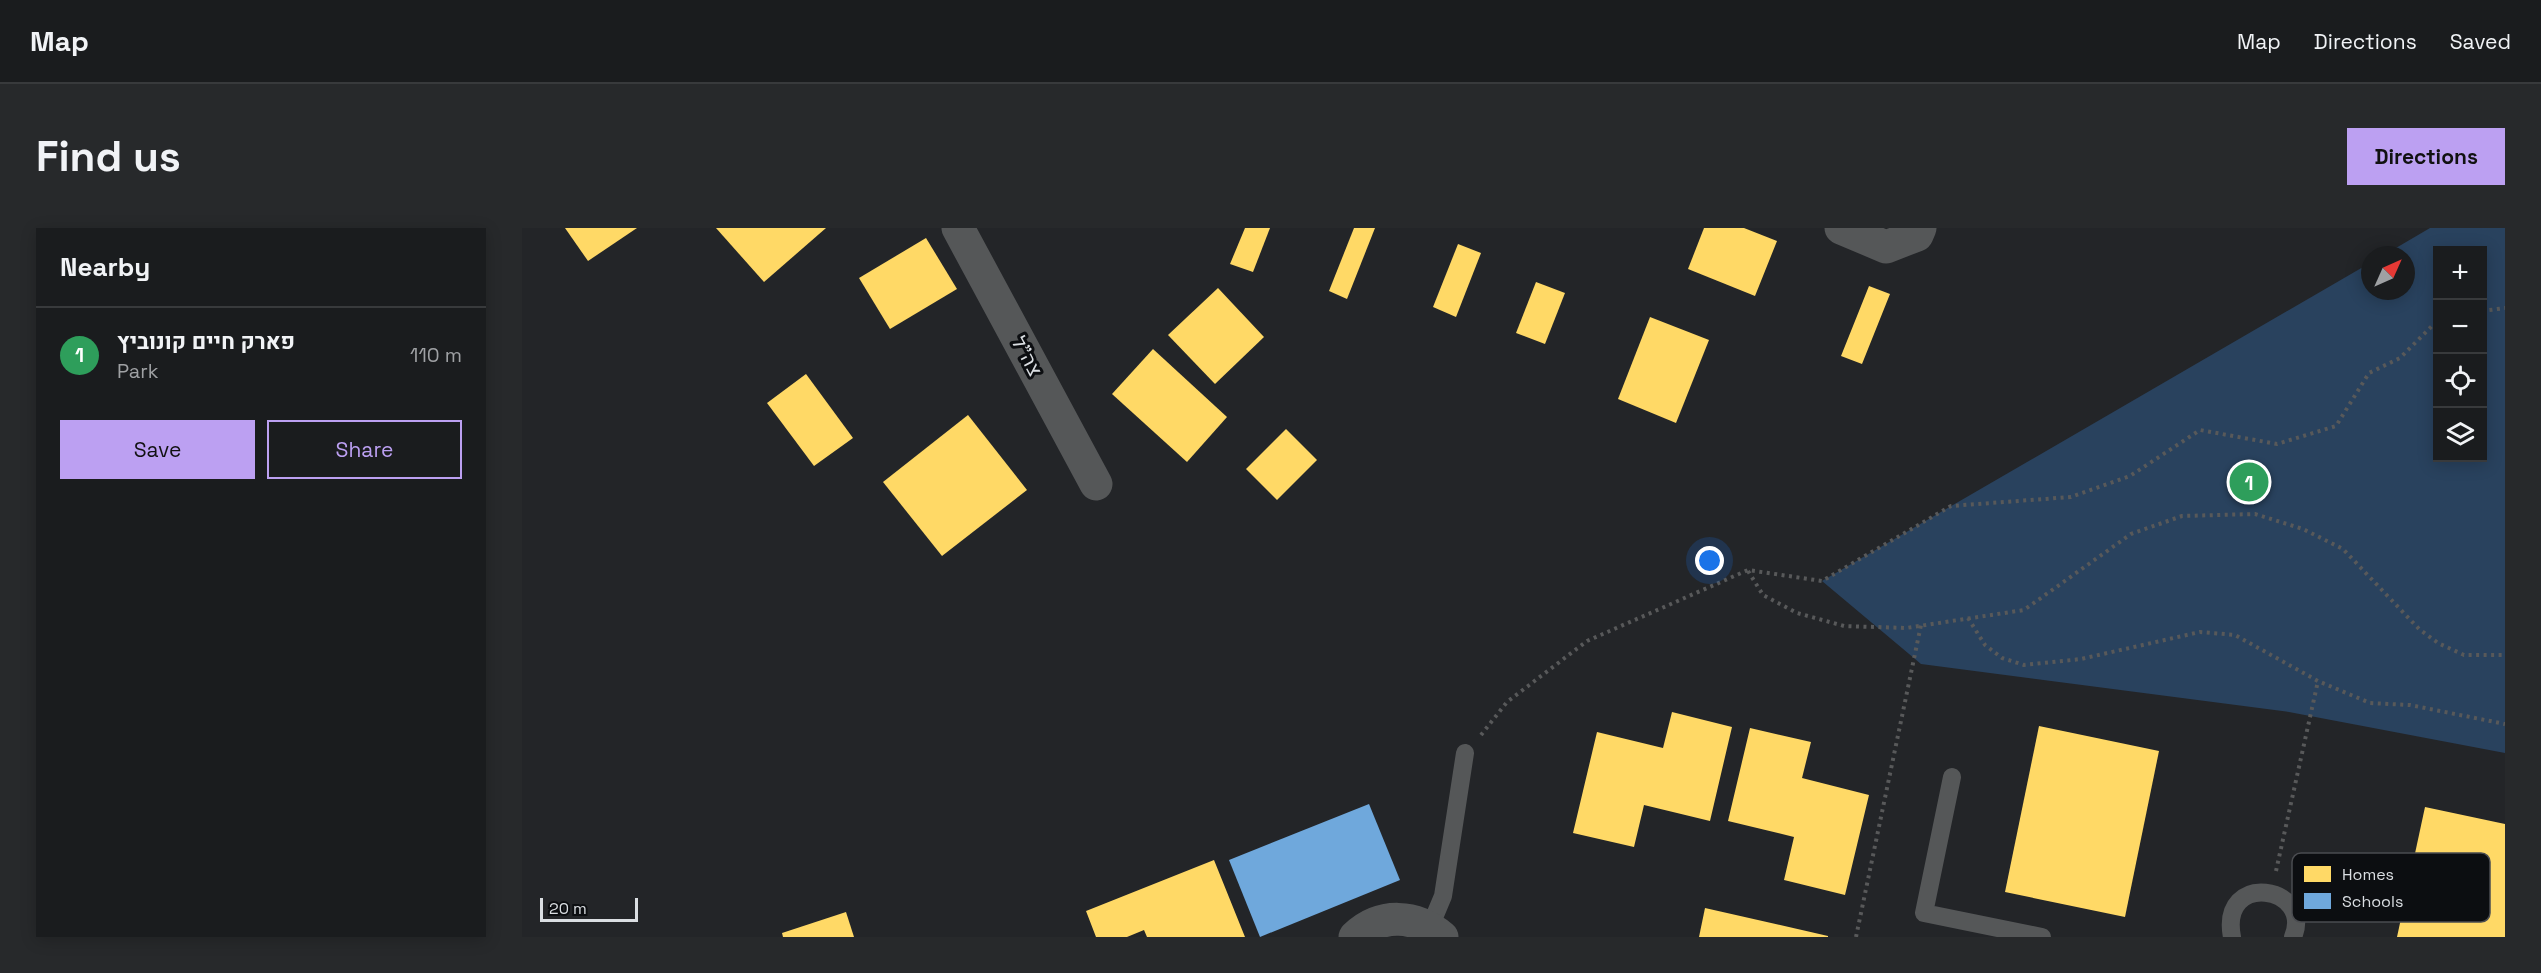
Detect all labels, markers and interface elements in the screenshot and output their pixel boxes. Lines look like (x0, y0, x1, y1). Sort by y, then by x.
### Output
text: Map (30, 23, 89, 59)
text: Map (2237, 28, 2281, 55)
text: Directions (2314, 28, 2417, 55)
text: Saved (2450, 28, 2511, 55)
button: Directions (2347, 128, 2505, 185)
text: Find us (36, 130, 181, 183)
north arrow (2361, 246, 2415, 300)
map controls (2433, 246, 2487, 462)
button: + (2433, 246, 2487, 300)
text: Nearby (60, 250, 150, 284)
button: − (2433, 300, 2487, 354)
text: פארק חיים קונוביץ (117, 327, 295, 355)
street label: צה"ל (1006, 332, 1048, 380)
text: 1 (75, 342, 84, 368)
text: 110 m (410, 342, 462, 368)
button: locate (2433, 354, 2487, 408)
text: Park (117, 358, 159, 384)
button: layers (2433, 408, 2487, 462)
button: Save (60, 420, 255, 479)
button: Share (267, 420, 462, 479)
pin: 1 (2230, 460, 2268, 504)
your location (1695, 546, 1724, 575)
legend (2292, 853, 2490, 922)
text: Homes (2342, 864, 2394, 885)
text: Schools (2342, 891, 2403, 912)
scale bar (540, 895, 638, 922)
text: 20 m (549, 898, 587, 919)

